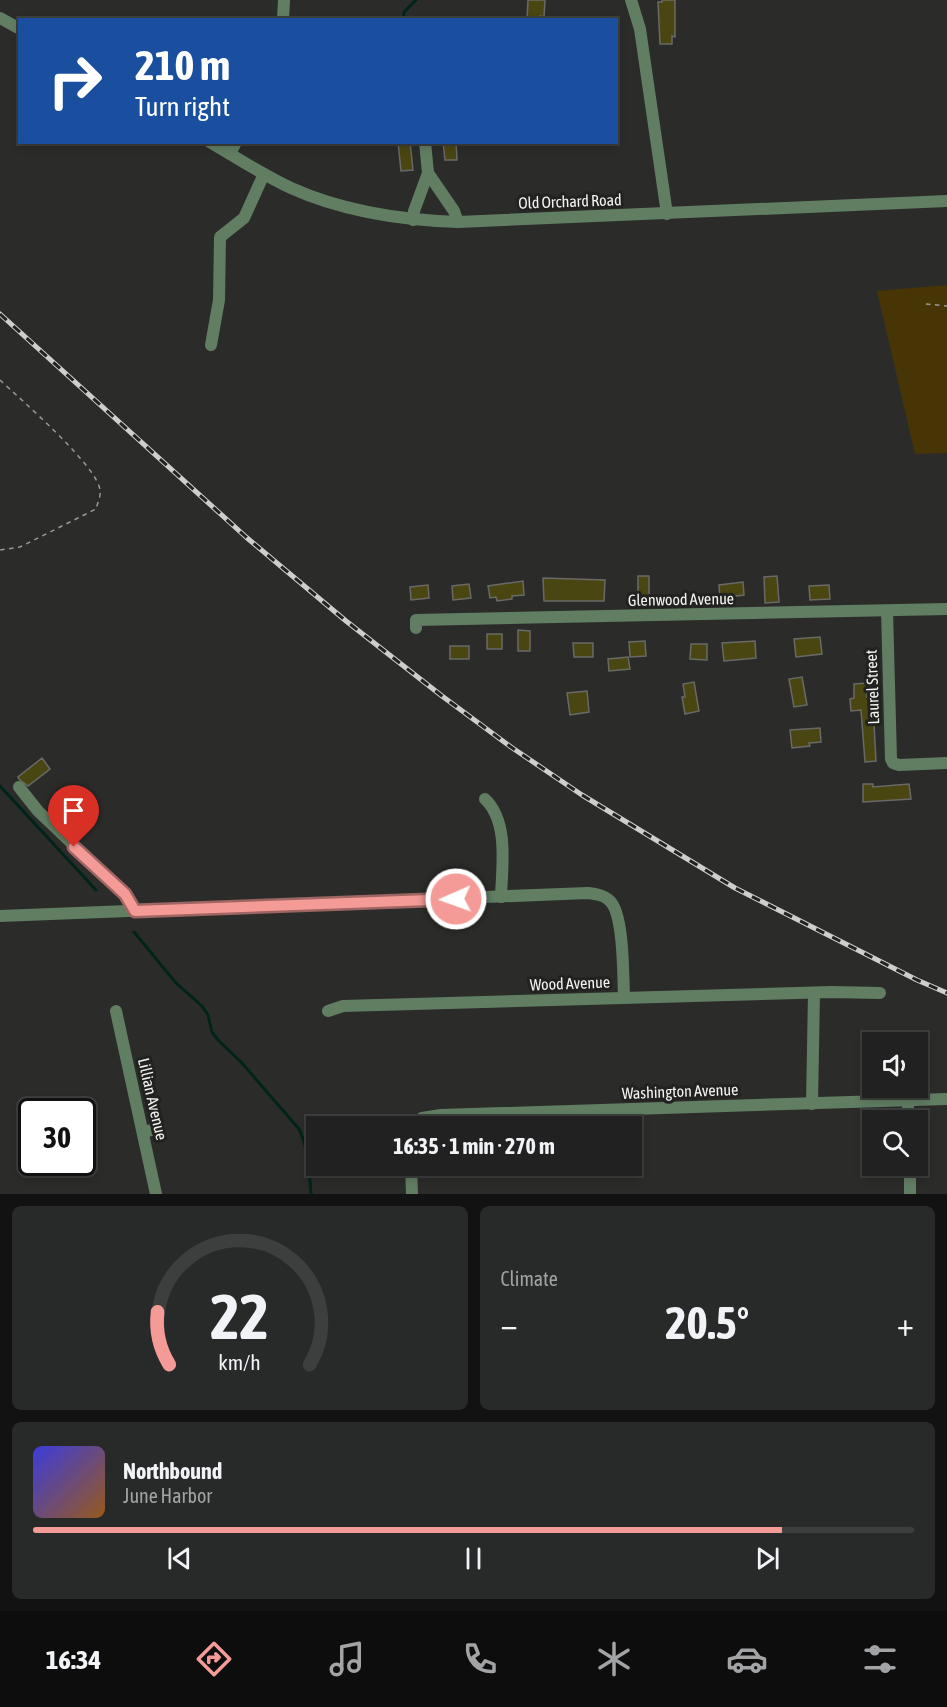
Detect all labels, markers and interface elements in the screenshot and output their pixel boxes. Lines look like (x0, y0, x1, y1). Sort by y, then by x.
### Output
text: 210 m (135, 41, 230, 89)
icon: right (36, 42, 114, 120)
text: Turn right (135, 91, 230, 122)
street label: Old Orchard Road (518, 190, 622, 212)
street label: Glenwood Avenue (628, 589, 734, 609)
street label: Laurel Street (862, 649, 882, 725)
pin (48, 785, 99, 847)
icon: arrive (57, 794, 90, 827)
position arrow (424, 867, 488, 931)
street label: Wood Avenue (530, 973, 610, 993)
map controls (862, 1032, 928, 1176)
button: sound (862, 1032, 928, 1098)
street label: Lillian Avenue (135, 1056, 171, 1142)
street label: Washington Avenue (621, 1080, 739, 1103)
speed limit sign: 30 (18, 1098, 96, 1176)
button: search (862, 1110, 928, 1176)
text: 16:35 · 1 min · 270 m (393, 1133, 555, 1159)
text: Climate (501, 1267, 558, 1290)
text: 22 (210, 1281, 269, 1352)
text: 20.5° (665, 1297, 749, 1349)
text: − (501, 1305, 518, 1343)
text: + (897, 1305, 914, 1343)
text: km/h (218, 1350, 261, 1375)
text: Northbound (123, 1458, 222, 1484)
text: June Harbor (123, 1484, 212, 1507)
icon: previous (163, 1542, 196, 1575)
icon: pause (457, 1542, 490, 1575)
icon: next (751, 1542, 784, 1575)
icon: directions (193, 1638, 235, 1680)
icon: music (326, 1638, 368, 1680)
icon: phone (459, 1638, 501, 1680)
icon: climate (593, 1638, 635, 1680)
icon: car (726, 1638, 768, 1680)
icon: filters (859, 1638, 901, 1680)
text: 16:34 (46, 1644, 101, 1675)

